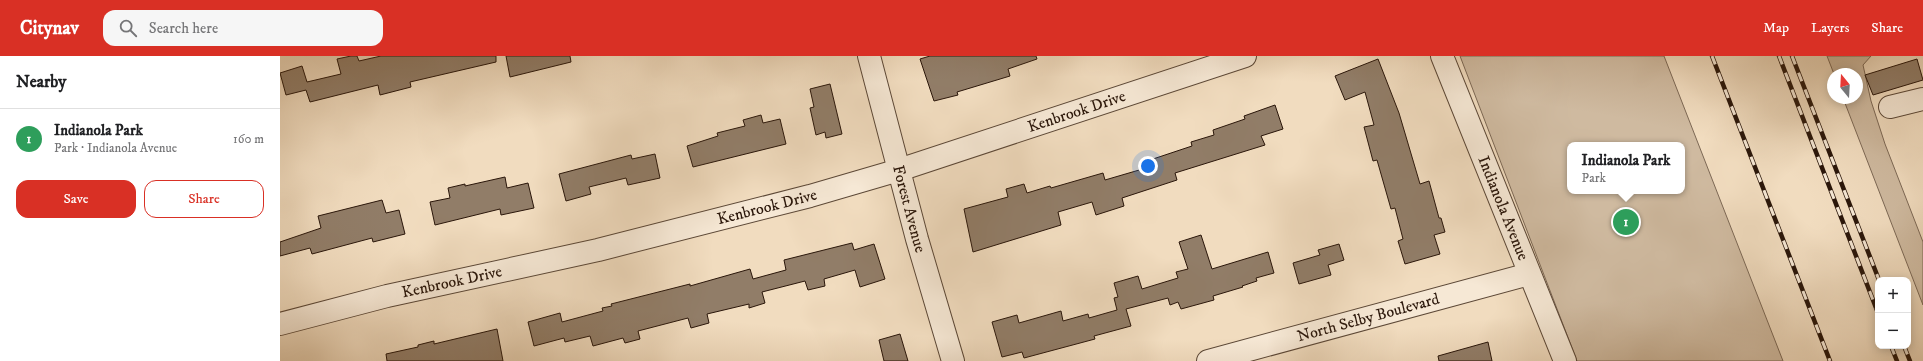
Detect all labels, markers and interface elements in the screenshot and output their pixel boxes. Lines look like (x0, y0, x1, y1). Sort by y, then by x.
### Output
search box (103, 10, 383, 46)
text: Citynav (20, 17, 79, 40)
icon: search (117, 17, 139, 39)
text: Search here (149, 19, 218, 38)
text: Map (1763, 19, 1789, 37)
text: Layers (1811, 19, 1849, 37)
text: Share (1871, 19, 1903, 37)
north arrow (1827, 68, 1863, 104)
text: Nearby (16, 71, 66, 93)
street label: Kenbrook Drive (1025, 86, 1128, 137)
text: Indianola Park (54, 121, 143, 140)
text: 1 (27, 131, 31, 147)
text: 160 m (233, 131, 264, 147)
text: Park · Indianola Avenue (54, 140, 177, 156)
popup (1567, 142, 1685, 194)
text: Indianola Park (1582, 151, 1670, 170)
street label: Indianola Avenue (1473, 153, 1534, 264)
your location (1138, 156, 1158, 176)
street label: Forest Avenue (888, 163, 931, 255)
text: Park (1582, 170, 1606, 186)
button: Save (16, 180, 136, 218)
button: Share (144, 180, 264, 218)
street label: Kenbrook Drive (715, 184, 820, 229)
pin: 1 (1613, 207, 1639, 237)
street label: Kenbrook Drive (400, 261, 504, 302)
map controls (1875, 277, 1911, 349)
button: + (1875, 277, 1911, 313)
street label: North Selby Boulevard (1295, 289, 1442, 346)
button: − (1875, 313, 1911, 349)

